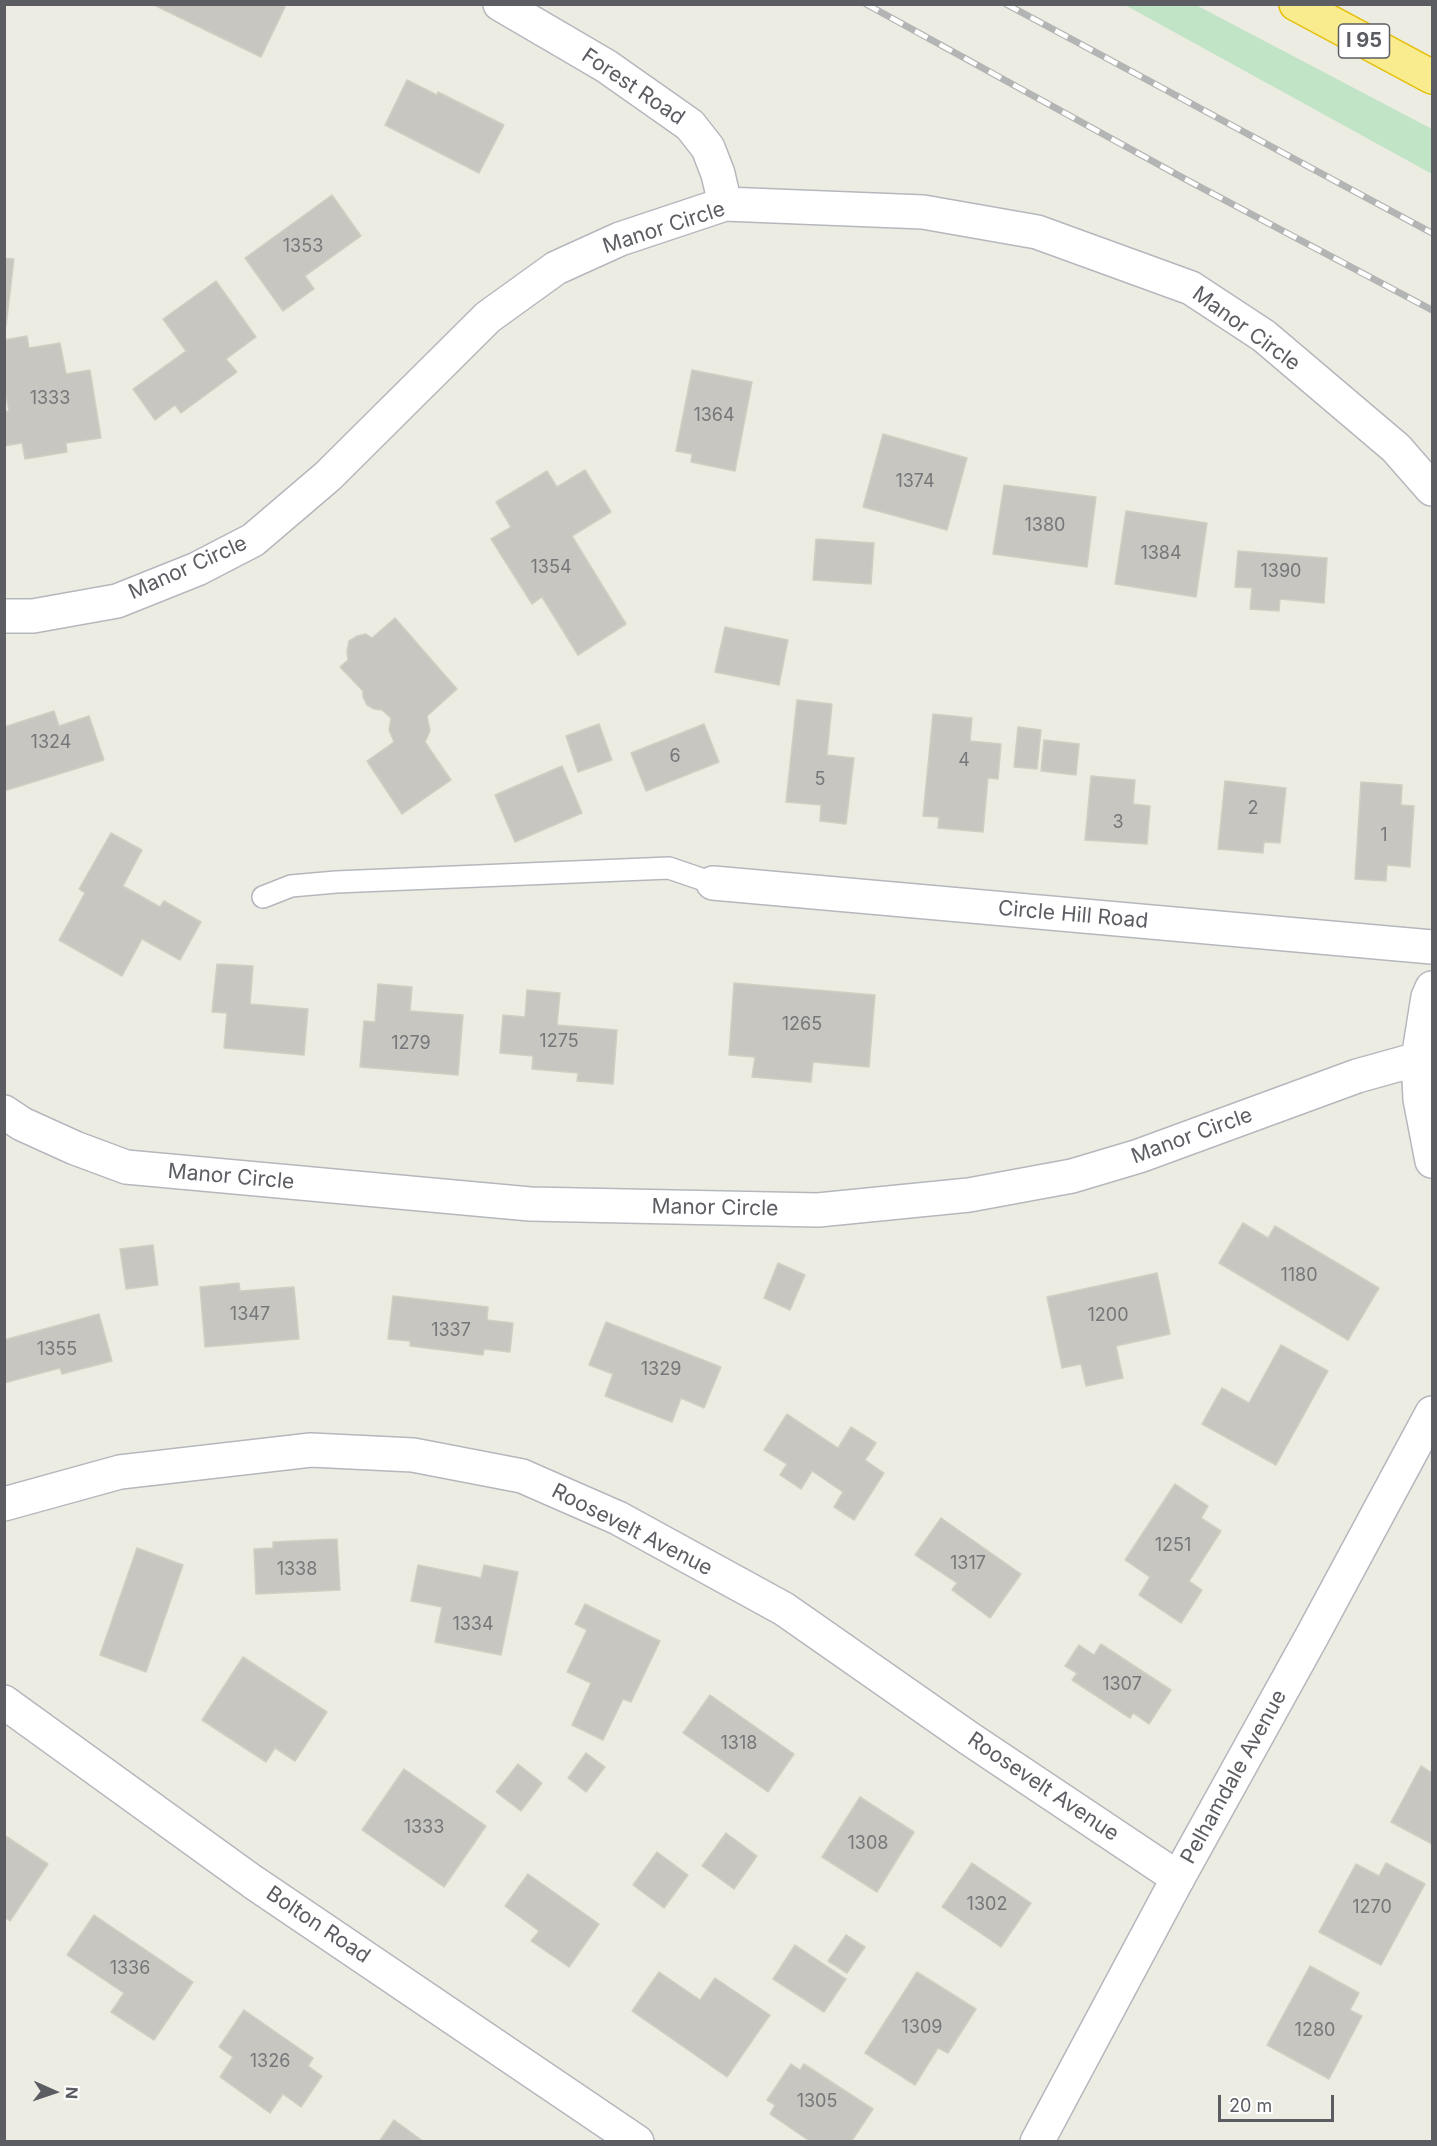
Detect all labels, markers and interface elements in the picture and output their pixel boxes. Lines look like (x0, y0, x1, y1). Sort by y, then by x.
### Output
road number: I 95 (1338, 24, 1390, 58)
street label: Forest Road (577, 43, 689, 131)
street label: Manor Circle (600, 196, 728, 260)
house number: 1353 (283, 236, 323, 258)
street label: Manor Circle (1187, 282, 1305, 376)
house number: 1333 (30, 388, 70, 410)
house number: 1364 (693, 405, 735, 427)
house number: 1374 (895, 471, 935, 493)
house number: 1380 (1025, 515, 1065, 537)
street label: Manor Circle (125, 531, 251, 605)
house number: 1384 (1140, 543, 1182, 565)
house number: 1354 (530, 557, 572, 579)
house number: 1390 (1261, 561, 1301, 583)
house number: 1324 (31, 732, 71, 754)
house number: 6 (669, 746, 681, 768)
house number: 4 (958, 750, 970, 772)
house number: 5 (815, 769, 825, 791)
house number: 2 (1248, 798, 1258, 820)
house number: 3 (1112, 812, 1124, 834)
house number: 1 (1380, 825, 1388, 847)
street label: Circle Hill Road (997, 896, 1149, 934)
house number: 1265 (782, 1014, 822, 1036)
house number: 1275 (539, 1031, 579, 1053)
house number: 1279 (391, 1033, 431, 1055)
street label: Manor Circle (1128, 1102, 1256, 1170)
street label: Manor Circle (167, 1159, 295, 1195)
street label: Manor Circle (651, 1194, 779, 1222)
house number: 1180 (1280, 1265, 1318, 1287)
house number: 1347 (230, 1304, 270, 1326)
house number: 1200 (1087, 1305, 1129, 1327)
house number: 1337 (431, 1320, 471, 1342)
house number: 1355 (37, 1339, 77, 1361)
house number: 1329 (641, 1359, 681, 1381)
street label: Roosevelt Avenue (547, 1479, 717, 1581)
house number: 1251 (1155, 1535, 1191, 1557)
house number: 1317 (950, 1553, 986, 1575)
house number: 1338 (277, 1559, 317, 1581)
house number: 1334 (452, 1614, 494, 1636)
house number: 1307 (1102, 1674, 1142, 1696)
street label: Pelhamdale Avenue (1176, 1686, 1292, 1868)
street label: Roosevelt Avenue (963, 1727, 1123, 1847)
house number: 1318 (721, 1733, 757, 1755)
house number: 1333 (404, 1817, 444, 1839)
house number: 1308 (848, 1833, 888, 1855)
street label: Bolton Road (261, 1881, 375, 1969)
house number: 1302 (967, 1894, 1007, 1916)
house number: 1270 (1352, 1897, 1392, 1919)
house number: 1336 (110, 1958, 150, 1980)
house number: 1309 (902, 2017, 942, 2039)
house number: 1280 (1295, 2020, 1335, 2042)
house number: 1326 (250, 2051, 290, 2073)
north arrow (24, 2062, 84, 2122)
scale bar (1221, 2083, 1336, 2121)
text: N (62, 2086, 82, 2100)
house number: 1305 (797, 2091, 837, 2113)
text: 20 m (1229, 2095, 1272, 2116)

